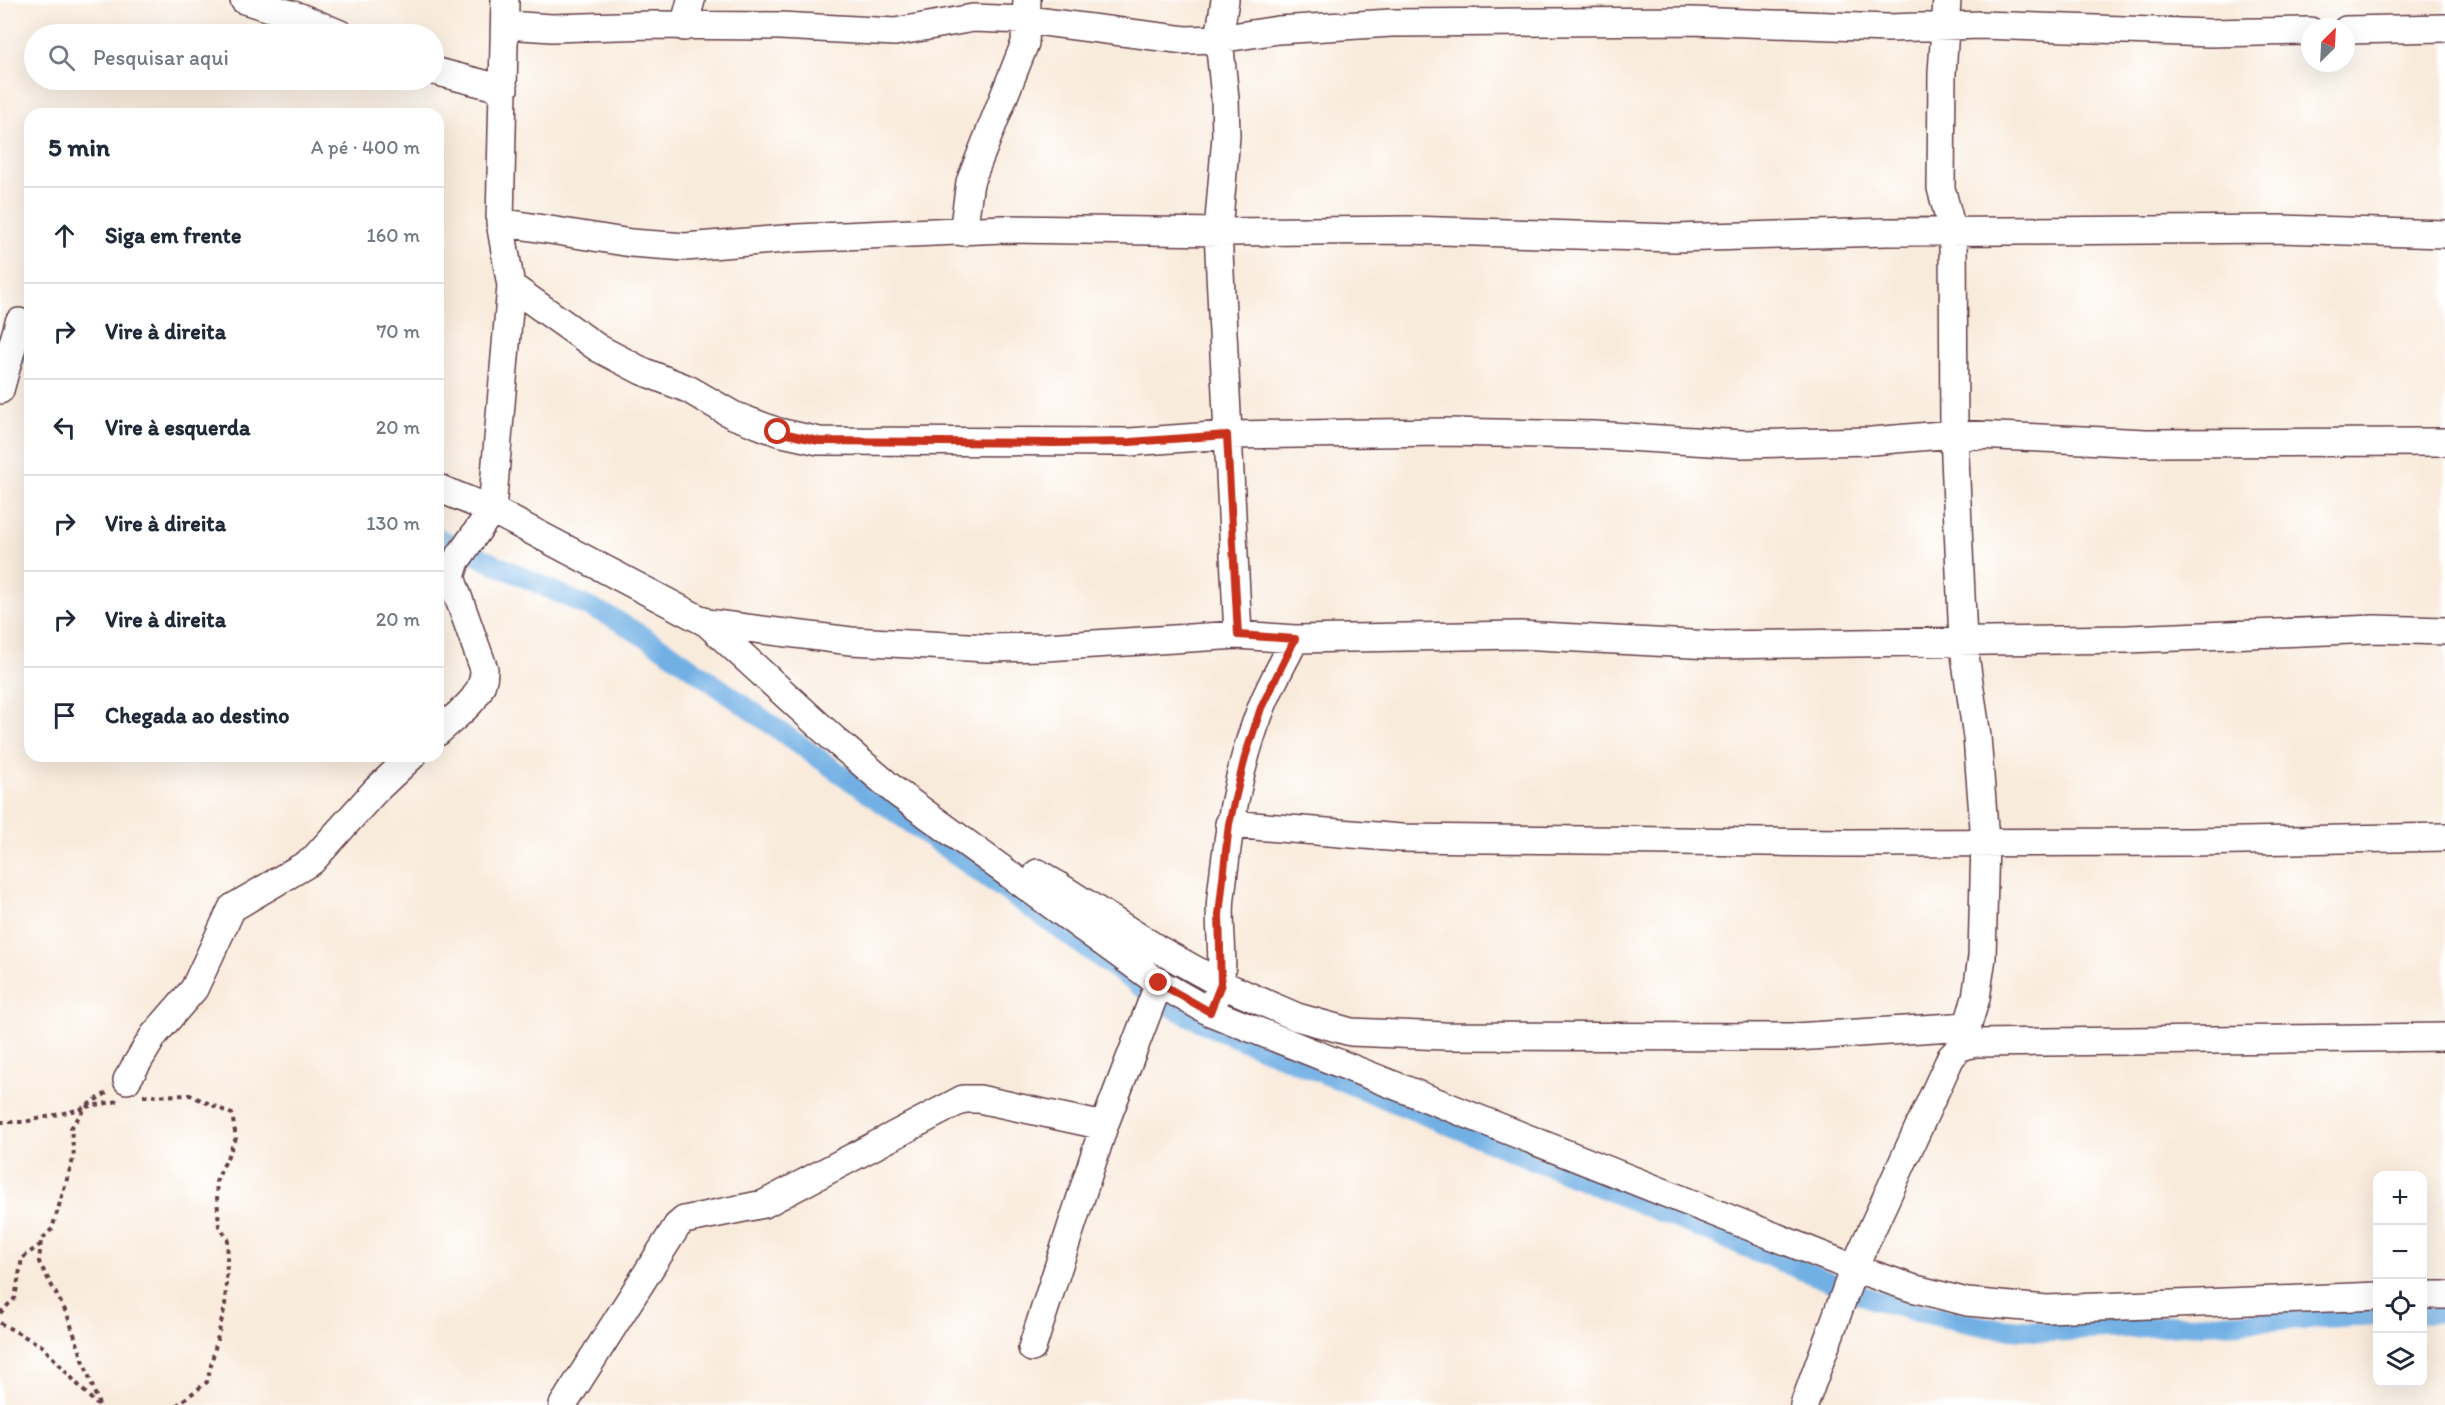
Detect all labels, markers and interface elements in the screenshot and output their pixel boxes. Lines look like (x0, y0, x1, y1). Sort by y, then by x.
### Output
north arrow (2301, 18, 2355, 72)
search box (24, 24, 444, 90)
icon: search (45, 41, 78, 74)
text: Pesquisar aqui (93, 44, 229, 71)
text: 5 min (48, 131, 110, 163)
text: A pé · 400 m (311, 135, 420, 159)
icon: ahead (48, 219, 81, 252)
text: Siga em frente (105, 222, 241, 249)
text: 160 m (367, 223, 420, 247)
icon: right (48, 315, 81, 348)
text: Vire à direita (105, 318, 226, 345)
text: 70 m (376, 319, 420, 343)
icon: left (48, 411, 81, 444)
text: Vire à esquerda (105, 414, 250, 441)
text: 20 m (376, 415, 420, 439)
route start (764, 418, 790, 444)
icon: right (48, 507, 81, 540)
text: Vire à direita (105, 510, 226, 537)
text: 130 m (366, 511, 420, 535)
icon: right (48, 603, 81, 636)
text: Vire à direita (105, 606, 226, 633)
text: 20 m (376, 607, 420, 631)
icon: arrive (48, 699, 81, 732)
text: Chegada ao destino (105, 702, 289, 729)
route end (1145, 969, 1171, 995)
map controls (2373, 1171, 2427, 1387)
button: + (2373, 1171, 2427, 1225)
button: − (2373, 1225, 2427, 1279)
button: locate (2373, 1279, 2427, 1333)
button: layers (2373, 1333, 2427, 1387)

